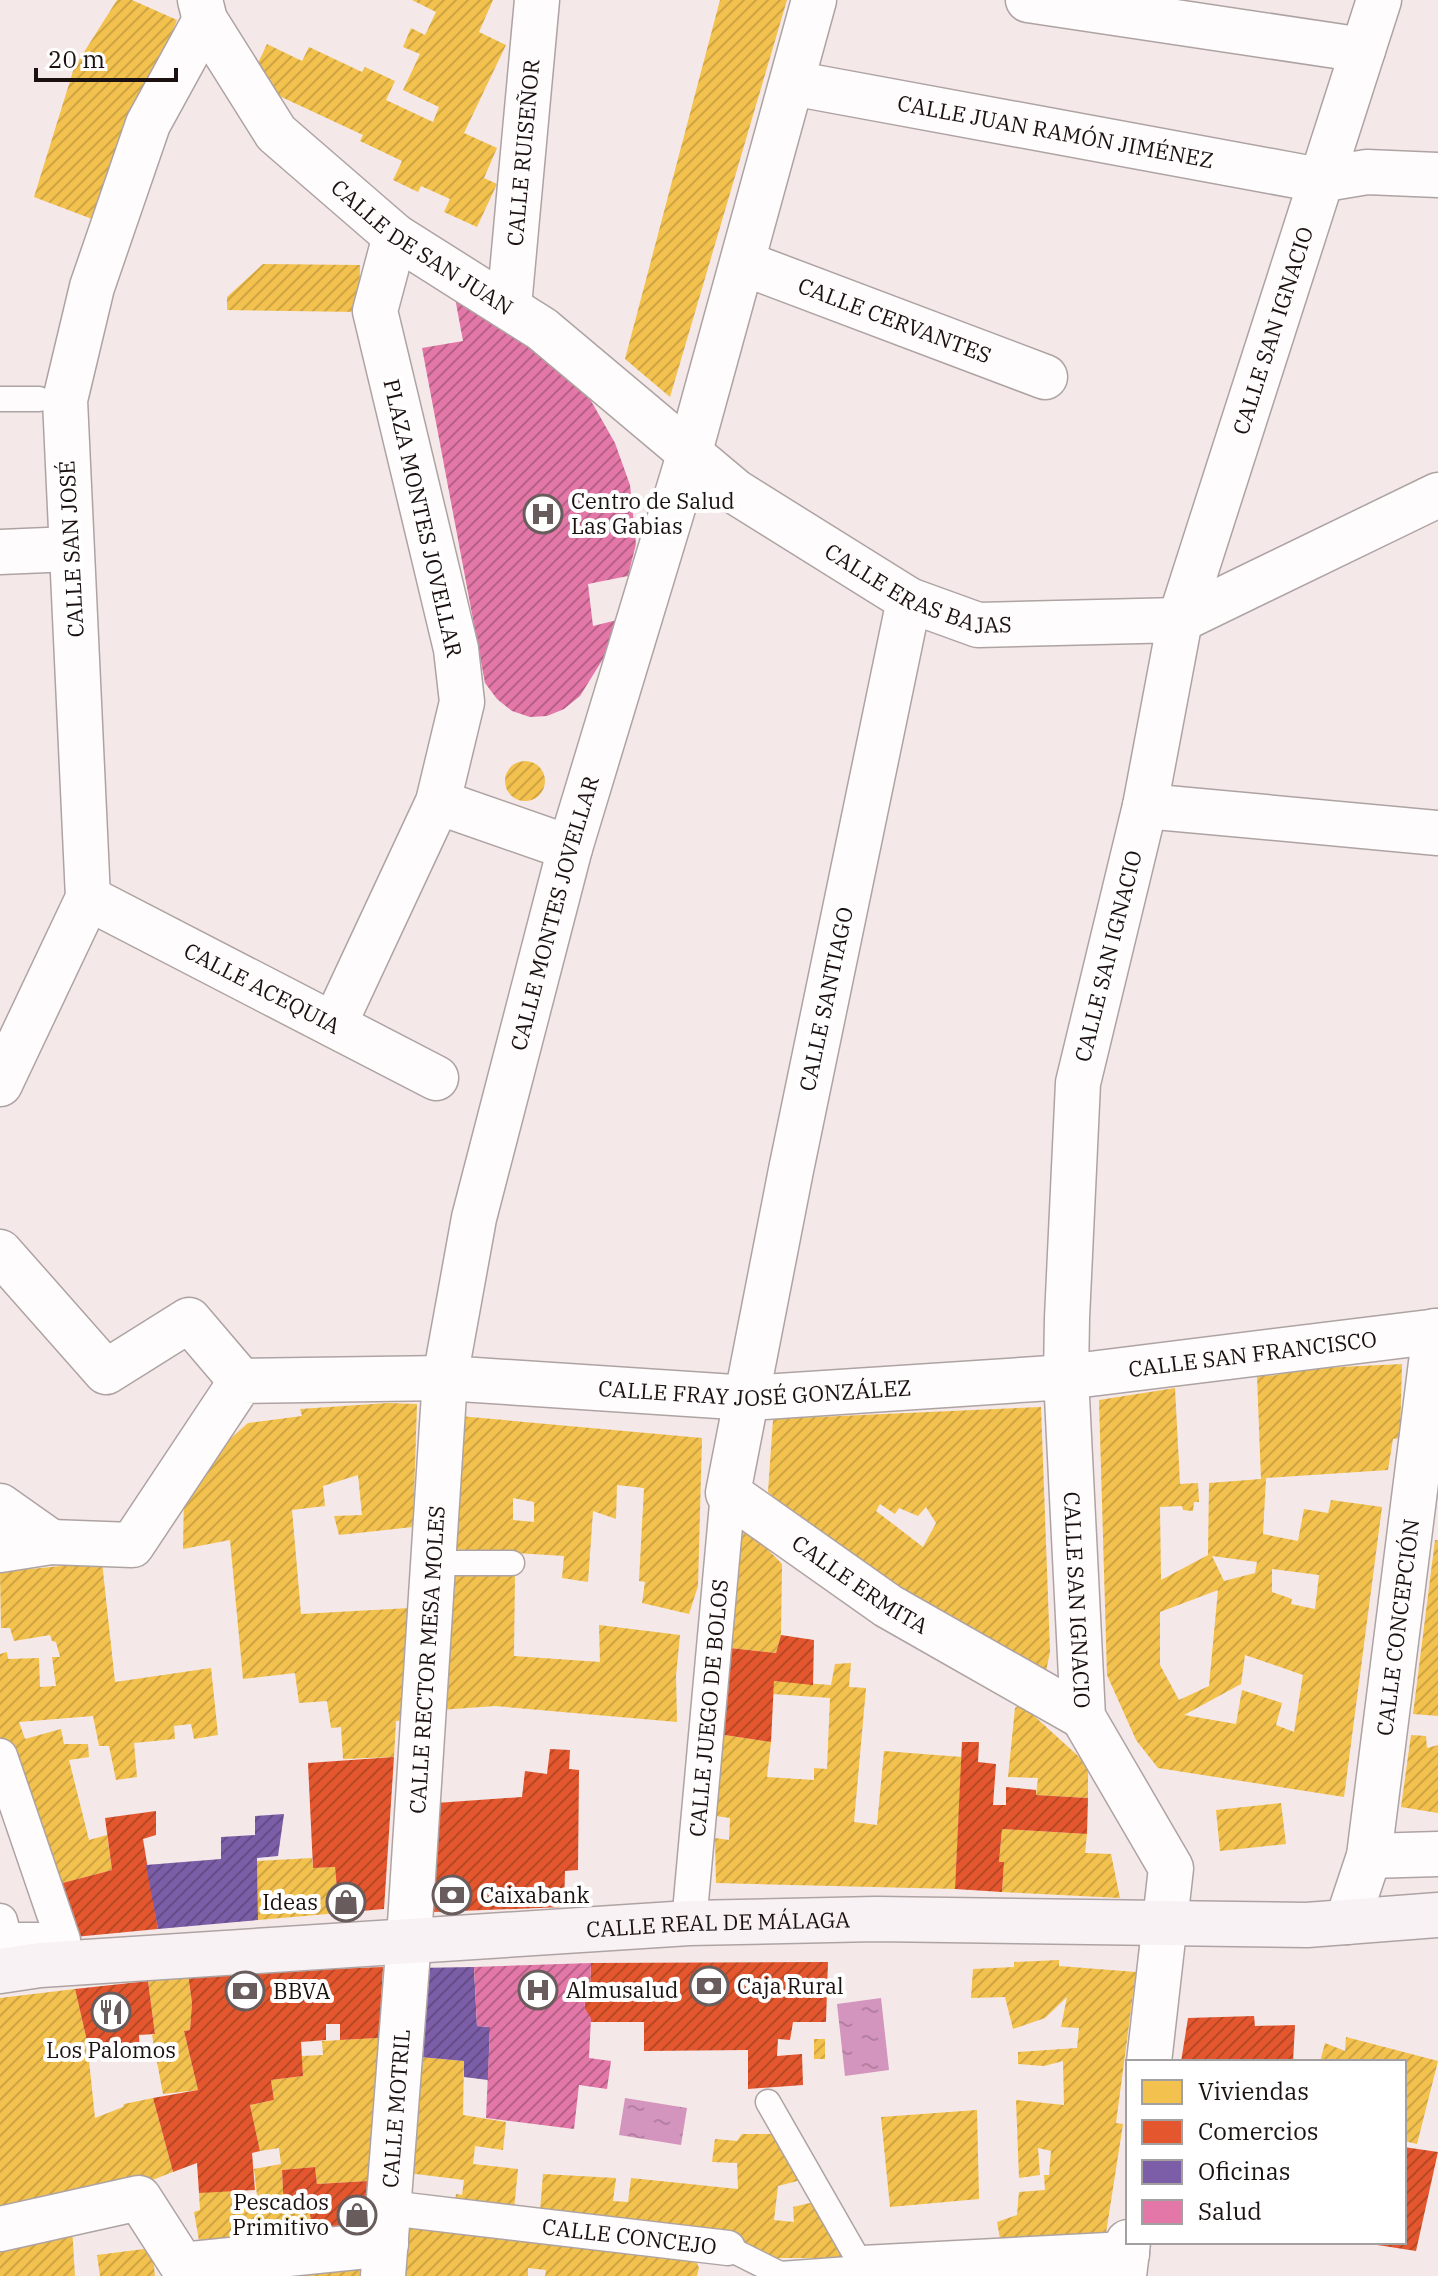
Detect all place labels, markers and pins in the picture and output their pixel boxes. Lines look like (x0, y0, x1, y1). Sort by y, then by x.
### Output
place label: Centro de Salud Las Gabias (571, 486, 735, 540)
hospital icon: Centro de Salud Las Gabias (522, 493, 564, 535)
bank icon: Caixabank (431, 1874, 473, 1916)
place label: Caixabank (480, 1880, 590, 1909)
shop icon: Ideas (325, 1881, 367, 1923)
place label: Ideas (262, 1887, 318, 1916)
bank icon: Caja Rural (688, 1965, 730, 2007)
hospital icon: Almusalud (517, 1969, 559, 2011)
bank icon: BBVA (224, 1970, 266, 2012)
place label: Caja Rural (737, 1971, 844, 2000)
place label: Almusalud (566, 1975, 678, 2004)
place label: BBVA (273, 1976, 330, 2005)
restaurant icon: Los Palomos (90, 1991, 132, 2033)
place label: Los Palomos (46, 2035, 176, 2064)
place label: Pescados Primitivo (232, 2187, 329, 2241)
shop icon: Pescados Primitivo (336, 2194, 378, 2236)

